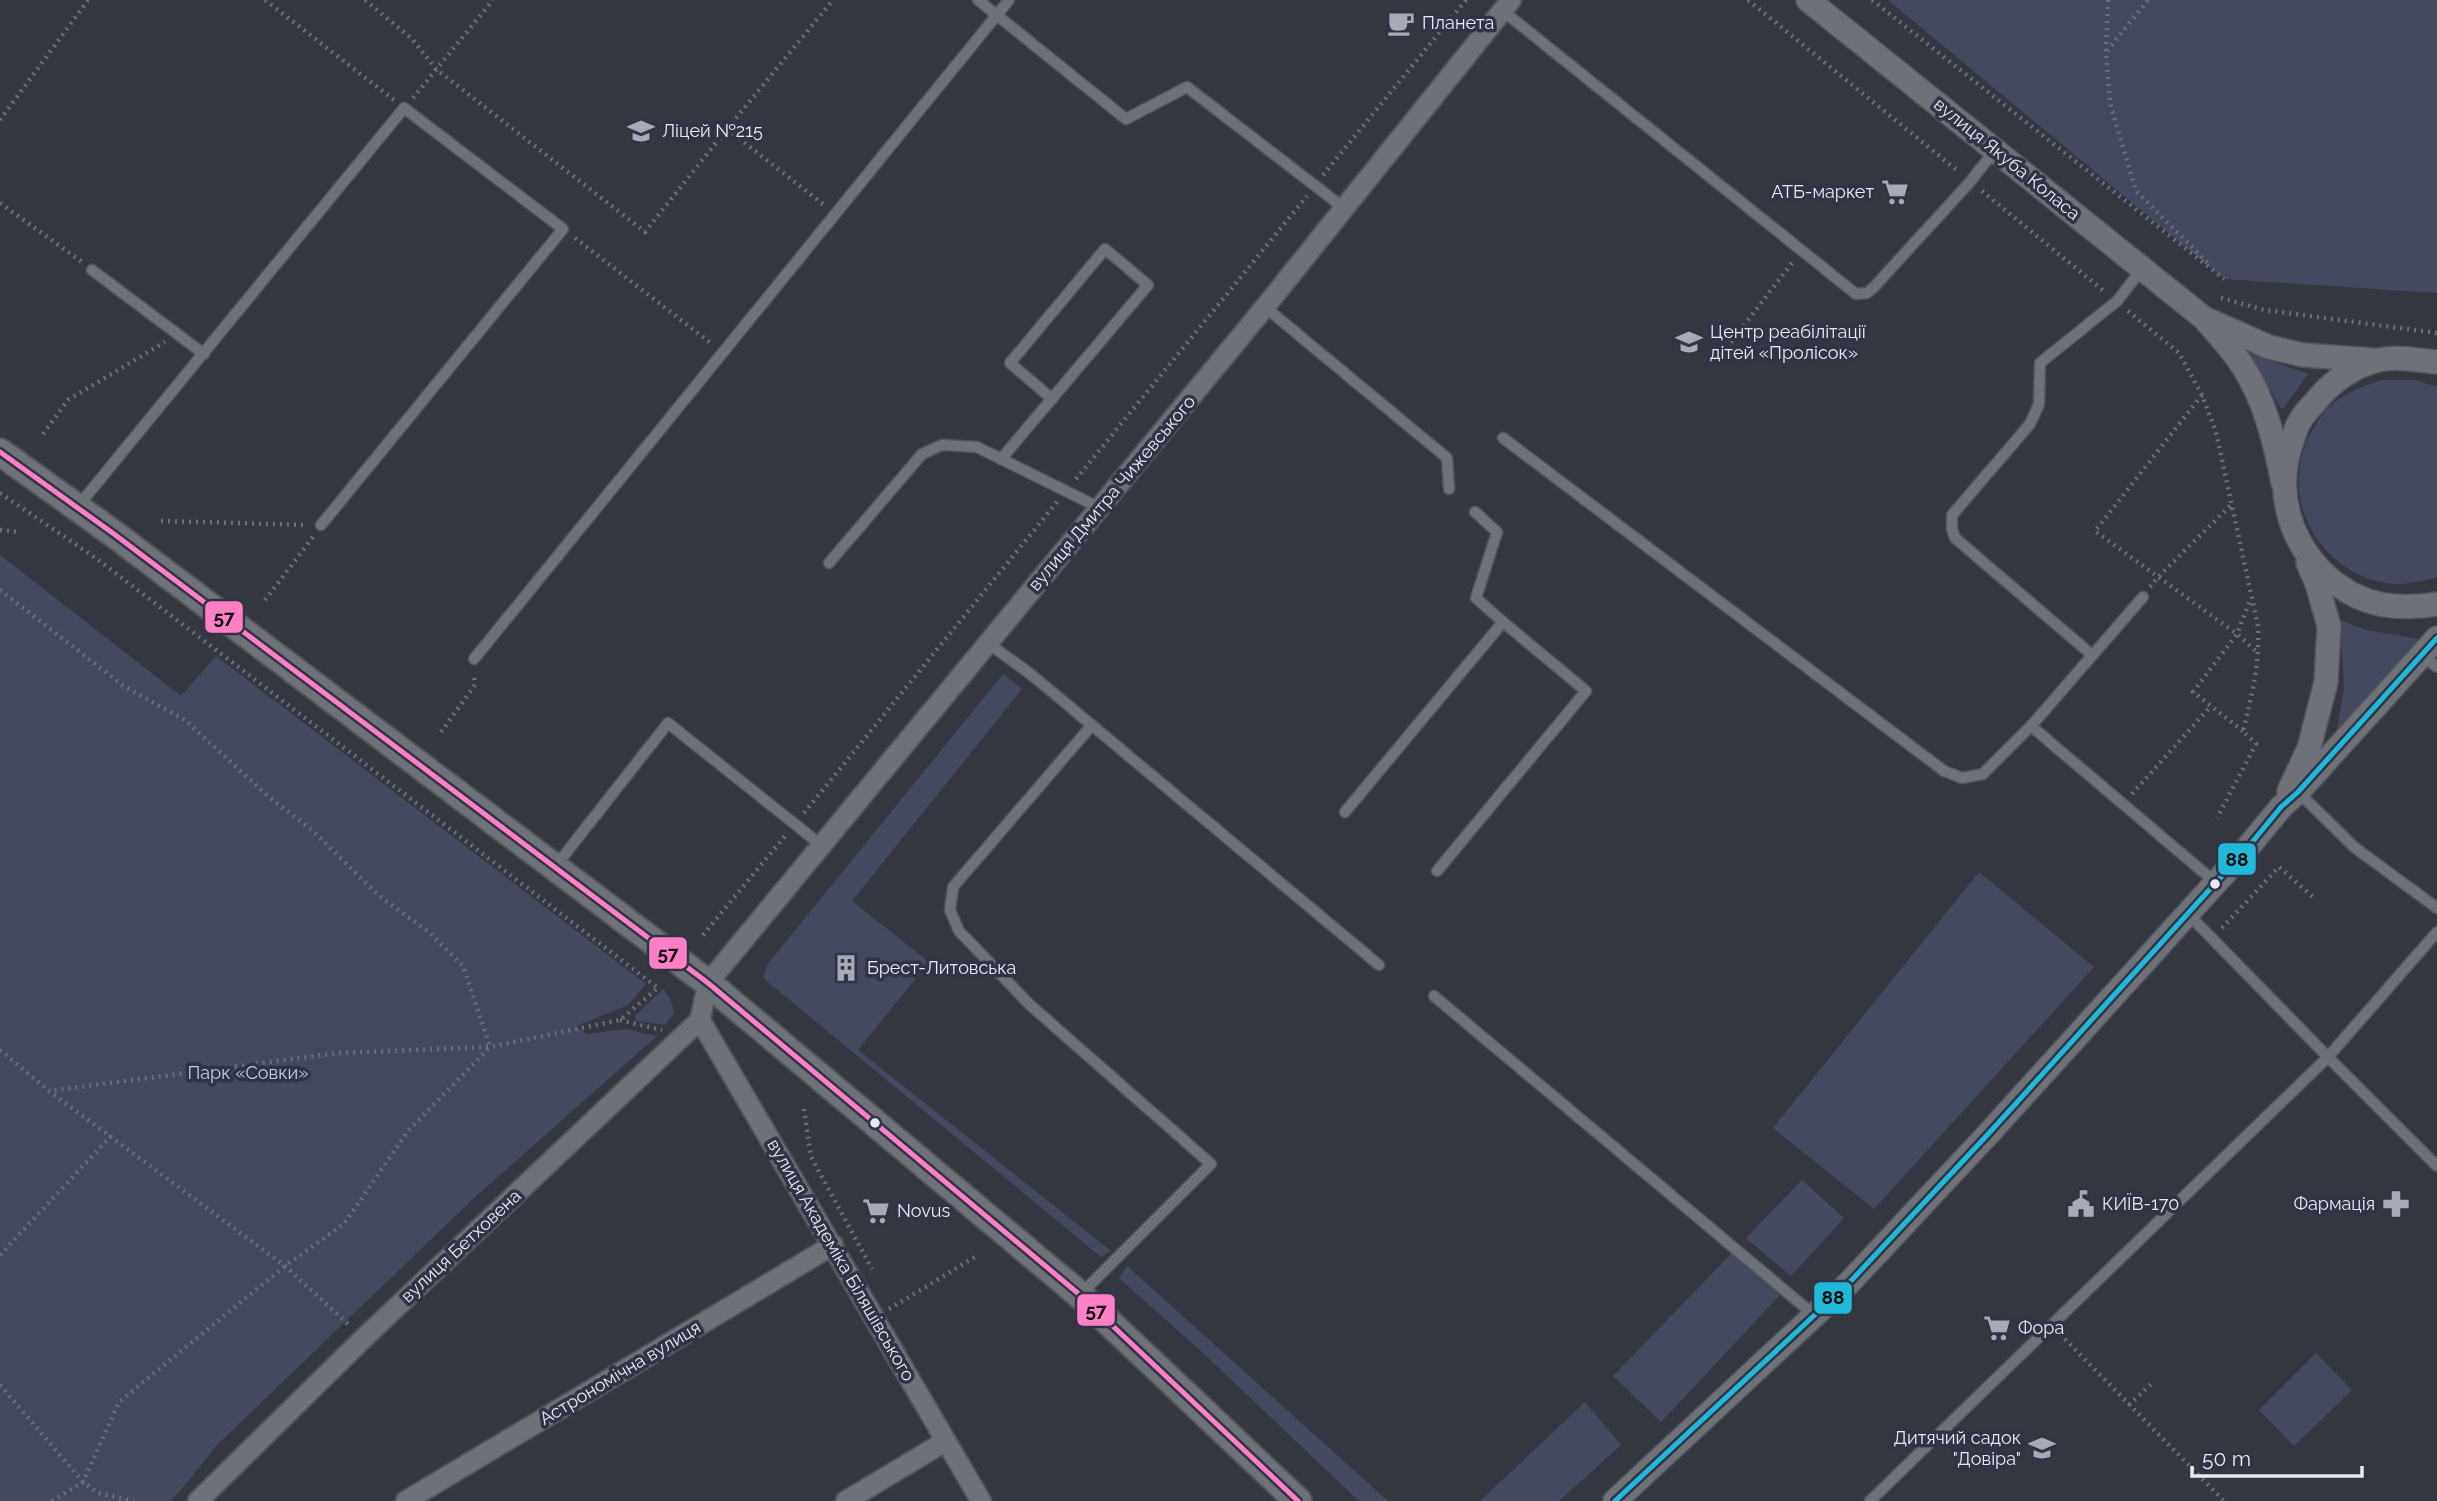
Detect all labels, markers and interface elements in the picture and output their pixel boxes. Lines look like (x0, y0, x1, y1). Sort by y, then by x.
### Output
cafe icon: Планета (1386, 8, 1416, 38)
place label: Планета (1422, 12, 1494, 33)
street label: вулиця Якуба Коласа (1930, 93, 2085, 224)
school or university icon: Ліцей №215 (626, 116, 656, 146)
place label: Ліцей №215 (662, 120, 763, 141)
supermarket icon: АТБ-маркет (1880, 177, 1910, 207)
place label: АТБ-маркет (1771, 181, 1874, 202)
place label: Центр реабілітації дітей «Пролісок» (1710, 321, 1866, 363)
school or university icon: Центр реабілітації дітей «Пролісок» (1674, 327, 1704, 357)
street label: вулиця Дмитра Чижевського (1024, 391, 1200, 595)
line badge: 57 (204, 600, 244, 634)
text: 57 (213, 606, 235, 628)
line badge: 88 (2217, 842, 2257, 876)
text: 88 (2226, 848, 2248, 870)
unlabelled marker (2208, 877, 2222, 891)
line badge: 57 (648, 936, 688, 970)
text: 57 (657, 942, 679, 964)
building icon: Брест-Литовська (831, 953, 861, 983)
place label: Брест-Литовська (867, 957, 1016, 978)
park label: Парк «Совки» (187, 1062, 309, 1083)
unlabelled marker (868, 1116, 882, 1130)
street label: вулиця Академіка Біляшівського (763, 1135, 920, 1385)
street label: вулиця Бетховена (397, 1185, 525, 1306)
public building icon: КИЇВ-170 (2066, 1189, 2096, 1219)
pharmacy icon: Фармація (2381, 1189, 2411, 1219)
place label: КИЇВ-170 (2102, 1193, 2179, 1214)
place label: Фармація (2293, 1193, 2375, 1214)
supermarket icon: Novus (861, 1196, 891, 1226)
place label: Novus (897, 1200, 950, 1221)
line badge: 88 (1813, 1281, 1853, 1315)
text: 88 (1822, 1286, 1844, 1308)
line badge: 57 (1076, 1293, 1116, 1327)
text: 57 (1085, 1299, 1107, 1321)
supermarket icon: Фора (1982, 1313, 2012, 1343)
street label: Астрономічна вулиця (535, 1316, 704, 1429)
place label: Фора (2018, 1317, 2064, 1338)
place label: Дитячий садок "Довіра" (1894, 1427, 2021, 1469)
school or university icon: Дитячий садок "Довіра" (2027, 1433, 2057, 1463)
scale bar (2192, 1434, 2362, 1478)
text: 50 m (2202, 1446, 2251, 1471)

